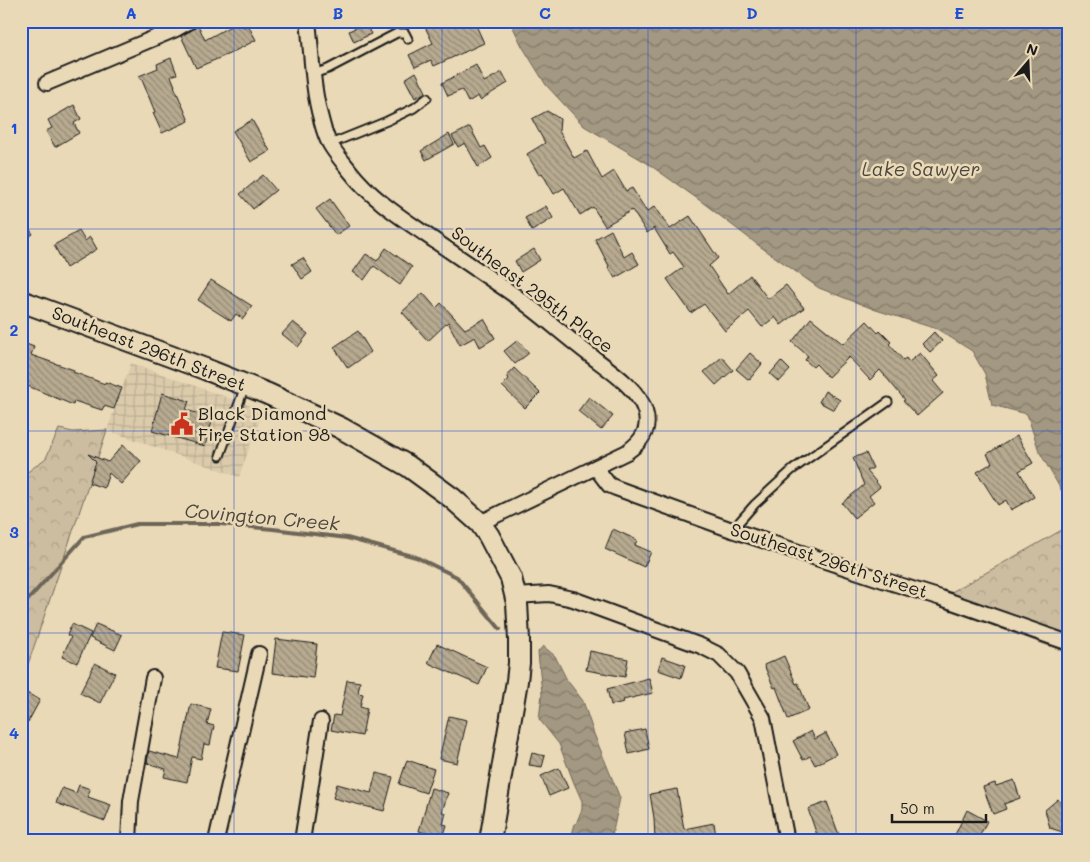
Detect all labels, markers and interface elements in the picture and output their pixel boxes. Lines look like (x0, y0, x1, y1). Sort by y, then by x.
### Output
text: A (125, 2, 137, 23)
text: B (333, 2, 343, 23)
text: C (539, 2, 551, 23)
text: D (746, 2, 758, 23)
text: E (954, 2, 964, 23)
north arrow (1002, 38, 1052, 88)
text: N (1024, 39, 1041, 60)
text: 1 (10, 117, 18, 138)
water label: Lake Sawyer (862, 156, 980, 181)
street label: Southeast 295th Place (447, 220, 618, 358)
street label: Southeast 296th Street (49, 300, 250, 396)
text: 2 (10, 319, 19, 340)
place label: Black Diamond Fire Station 98 (198, 401, 330, 446)
public building icon: Black Diamond Fire Station 98 (169, 411, 195, 437)
water label: Covington Creek (184, 497, 341, 536)
street label: Southeast 296th Street (728, 517, 931, 603)
text: 3 (9, 521, 19, 542)
text: 4 (9, 722, 19, 743)
scale bar (892, 792, 986, 824)
text: 50 m (900, 798, 935, 818)

